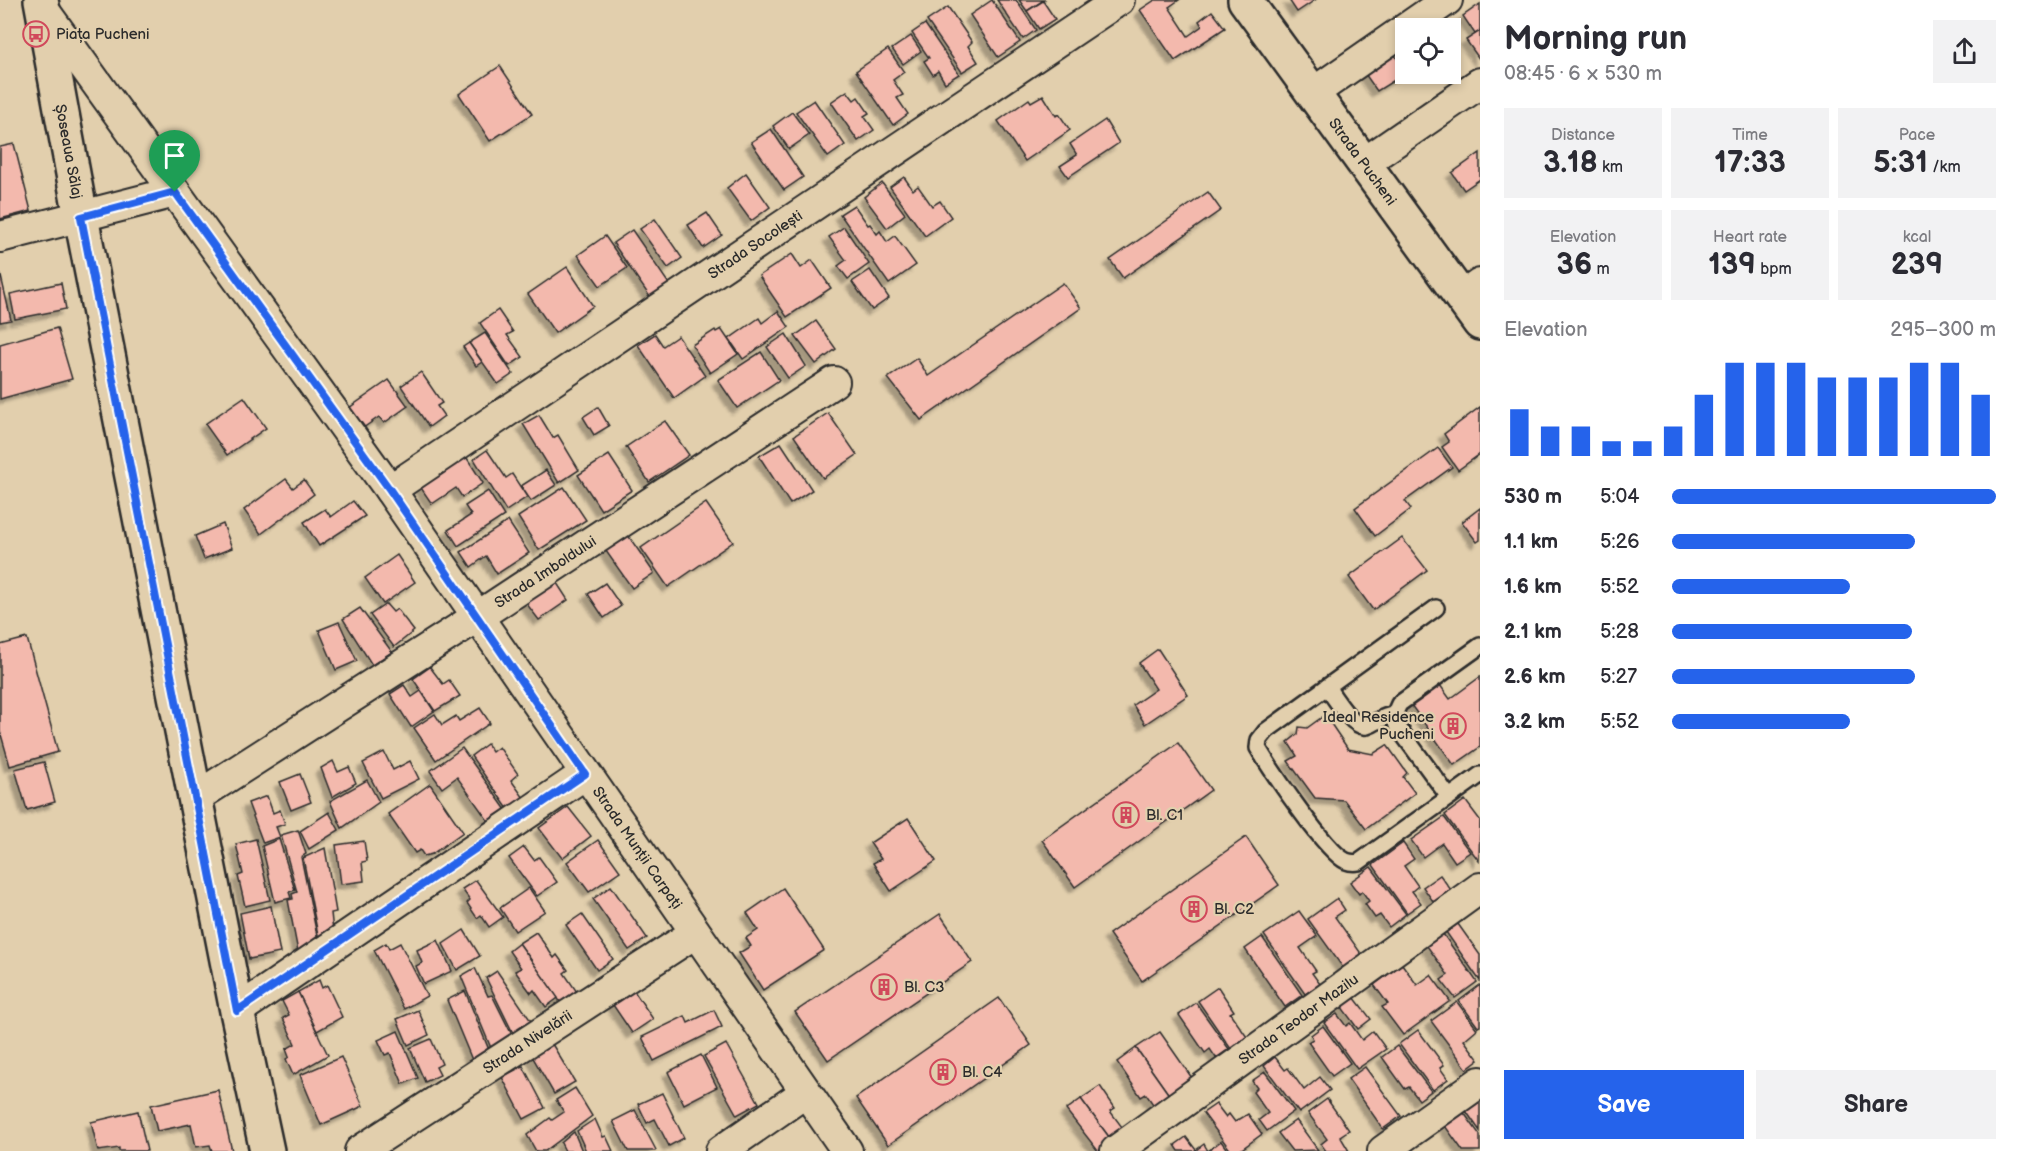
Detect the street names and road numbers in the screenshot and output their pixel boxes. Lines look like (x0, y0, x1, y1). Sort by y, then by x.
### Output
street label: Șoseaua Sălaj (50, 103, 86, 200)
street label: Strada Pucheni (1324, 115, 1400, 209)
street label: Strada Socolești (704, 206, 806, 284)
street label: Strada Imboldului (491, 532, 600, 613)
street label: Strada Munții Carpați (588, 783, 686, 913)
street label: Strada Teodor Mazilu (1235, 970, 1362, 1069)
street label: Strada Nivelării (480, 1006, 576, 1078)

